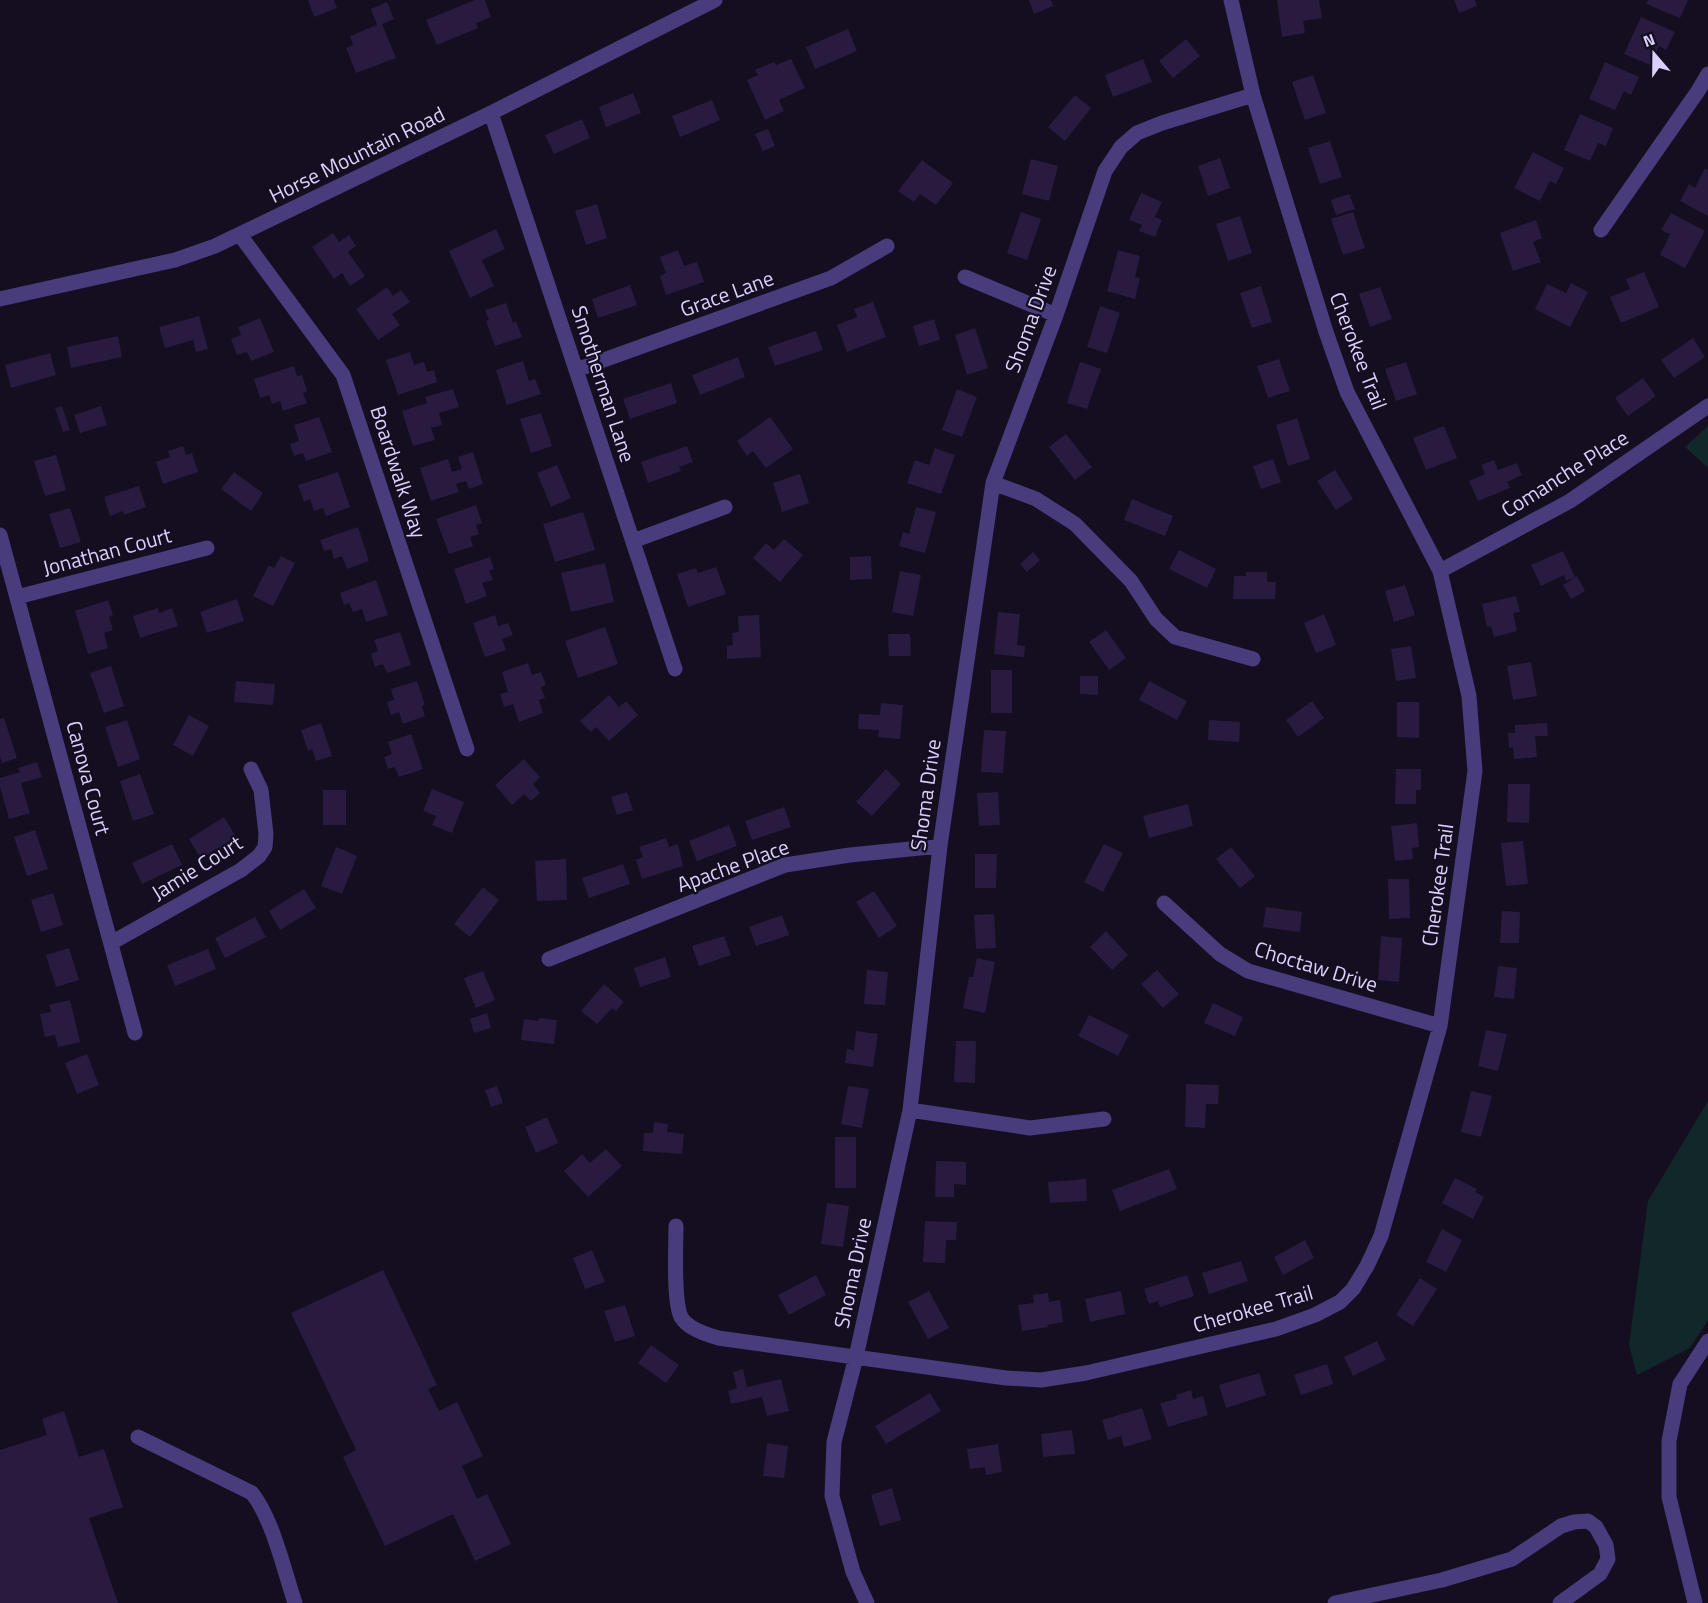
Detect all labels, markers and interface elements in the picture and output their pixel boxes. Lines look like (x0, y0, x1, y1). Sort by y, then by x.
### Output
north arrow (1624, 24, 1684, 84)
text: N (1640, 27, 1658, 53)
street label: Horse Mountain Road (263, 98, 450, 211)
street label: Shoma Drive (996, 260, 1064, 377)
street label: Grace Lane (675, 261, 778, 325)
street label: Cherokee Trail (1322, 287, 1396, 414)
street label: Smotherman Lane (564, 301, 644, 466)
street label: Boardwalk Way (362, 401, 435, 542)
street label: Comanche Place (1495, 421, 1634, 525)
street label: Jonathan Court (39, 518, 175, 584)
street label: Canova Court (58, 717, 120, 839)
street label: Shoma Drive (901, 737, 949, 853)
street label: Cherokee Trail (1413, 821, 1461, 948)
street label: Jamie Court (145, 826, 249, 908)
street label: Apache Place (672, 830, 793, 900)
street label: Choctaw Drive (1251, 932, 1382, 1000)
street label: Shoma Drive (825, 1215, 879, 1331)
street label: Cherokee Trail (1189, 1276, 1317, 1340)

